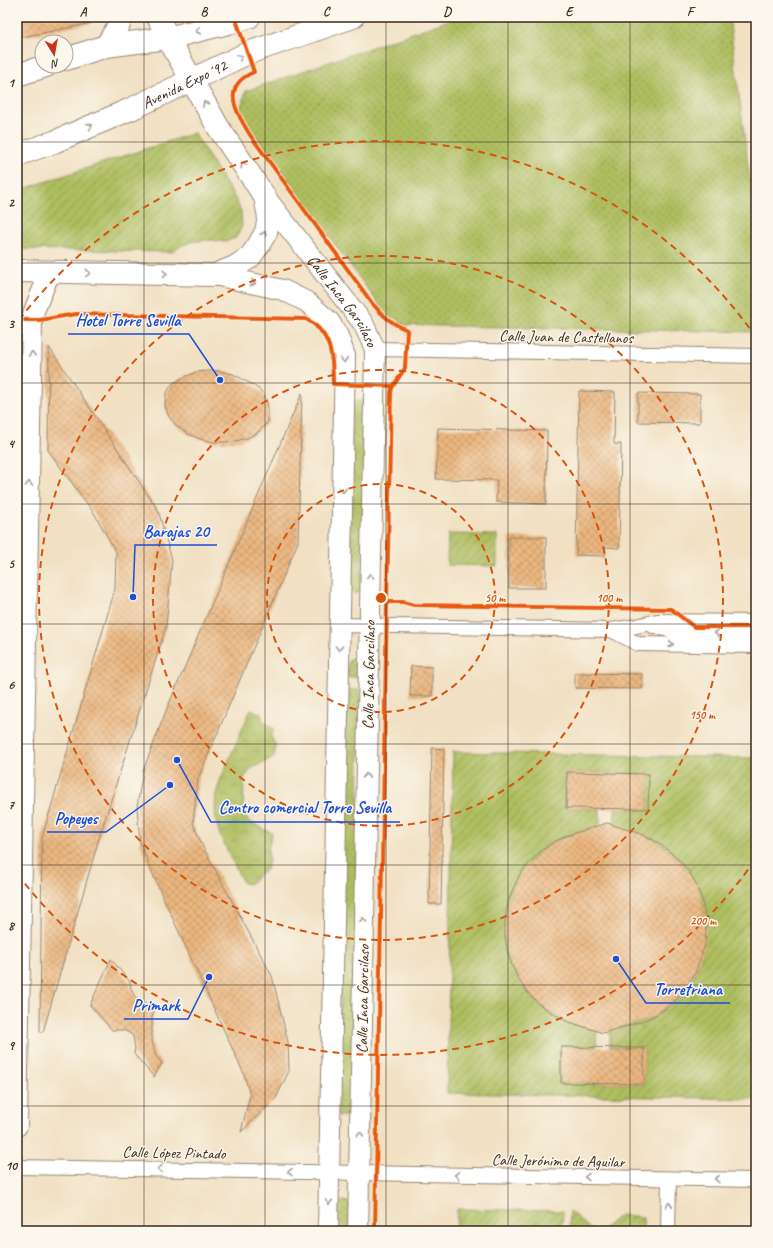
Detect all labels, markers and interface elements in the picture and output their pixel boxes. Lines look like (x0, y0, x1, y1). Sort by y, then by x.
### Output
text: A (80, 4, 88, 20)
text: B (201, 4, 209, 20)
text: C (323, 4, 331, 20)
text: D (443, 4, 452, 20)
text: E (566, 4, 575, 20)
text: F (687, 4, 696, 20)
one-way arrow (195, 26, 201, 34)
north arrow (34, 34, 74, 74)
one-way arrow (235, 54, 243, 62)
street label: Avenida Expo´92 (139, 55, 232, 113)
text: N (49, 56, 61, 72)
text: 1 (8, 75, 16, 91)
one-way arrow (202, 100, 209, 108)
one-way arrow (87, 123, 94, 131)
one-way arrow (240, 162, 248, 169)
text: 2 (8, 195, 15, 211)
one-way arrow (259, 231, 267, 239)
street label: Calle Inca Garcilaso (303, 251, 382, 351)
one-way arrow (85, 268, 91, 277)
one-way arrow (162, 270, 168, 278)
one-way arrow (249, 279, 256, 287)
callout: Hotel Torre Sevilla (68, 305, 189, 334)
text: Hotel Torre Sevilla (75, 310, 182, 331)
text: 3 (8, 316, 15, 332)
street label: Calle Juan de Castellanos (499, 326, 634, 348)
one-way arrow (28, 351, 36, 357)
one-way arrow (340, 357, 349, 363)
text: 4 (8, 436, 16, 452)
one-way arrow (25, 481, 33, 487)
one-way arrow (339, 487, 347, 493)
callout: Barajas 20 (135, 516, 217, 545)
text: Barajas 20 (143, 521, 211, 542)
text: 5 (8, 556, 15, 572)
one-way arrow (366, 573, 374, 579)
text: 50 m (485, 590, 506, 606)
text: 100 m (596, 590, 623, 606)
centre of rings (374, 591, 388, 605)
street label: Calle Inca Garcilaso (358, 619, 380, 729)
one-way arrow (714, 629, 720, 637)
one-way arrow (668, 640, 674, 649)
one-way arrow (335, 645, 344, 651)
text: 6 (8, 677, 15, 693)
text: 150 m (689, 707, 716, 723)
one-way arrow (362, 773, 370, 779)
callout: Centro comercial Torre Sevilla (211, 793, 400, 822)
text: 7 (8, 797, 15, 813)
text: Centro comercial Torre Sevilla (219, 797, 393, 818)
callout: Popeyes (47, 803, 106, 832)
text: Popeyes (54, 808, 100, 829)
text: 200 m (690, 913, 717, 929)
one-way arrow (359, 917, 367, 923)
text: 8 (8, 918, 16, 934)
street label: Calle Inca Garcilaso (352, 943, 374, 1053)
callout: Torretriana (646, 974, 730, 1003)
text: Torretriana (654, 979, 724, 1000)
callout: Primark (124, 990, 188, 1019)
text: Primark (132, 995, 181, 1016)
text: 9 (8, 1038, 15, 1054)
one-way arrow (356, 1131, 364, 1137)
street label: Calle López Pintado (122, 1142, 227, 1164)
street label: Calle Jerónimo de Aguilar (491, 1150, 626, 1172)
text: 10 (5, 1158, 18, 1174)
one-way arrow (157, 1165, 163, 1173)
one-way arrow (287, 1168, 293, 1176)
one-way arrow (454, 1171, 460, 1179)
one-way arrow (584, 1173, 590, 1181)
one-way arrow (714, 1175, 720, 1183)
one-way arrow (325, 1199, 333, 1205)
one-way arrow (665, 1202, 673, 1208)

